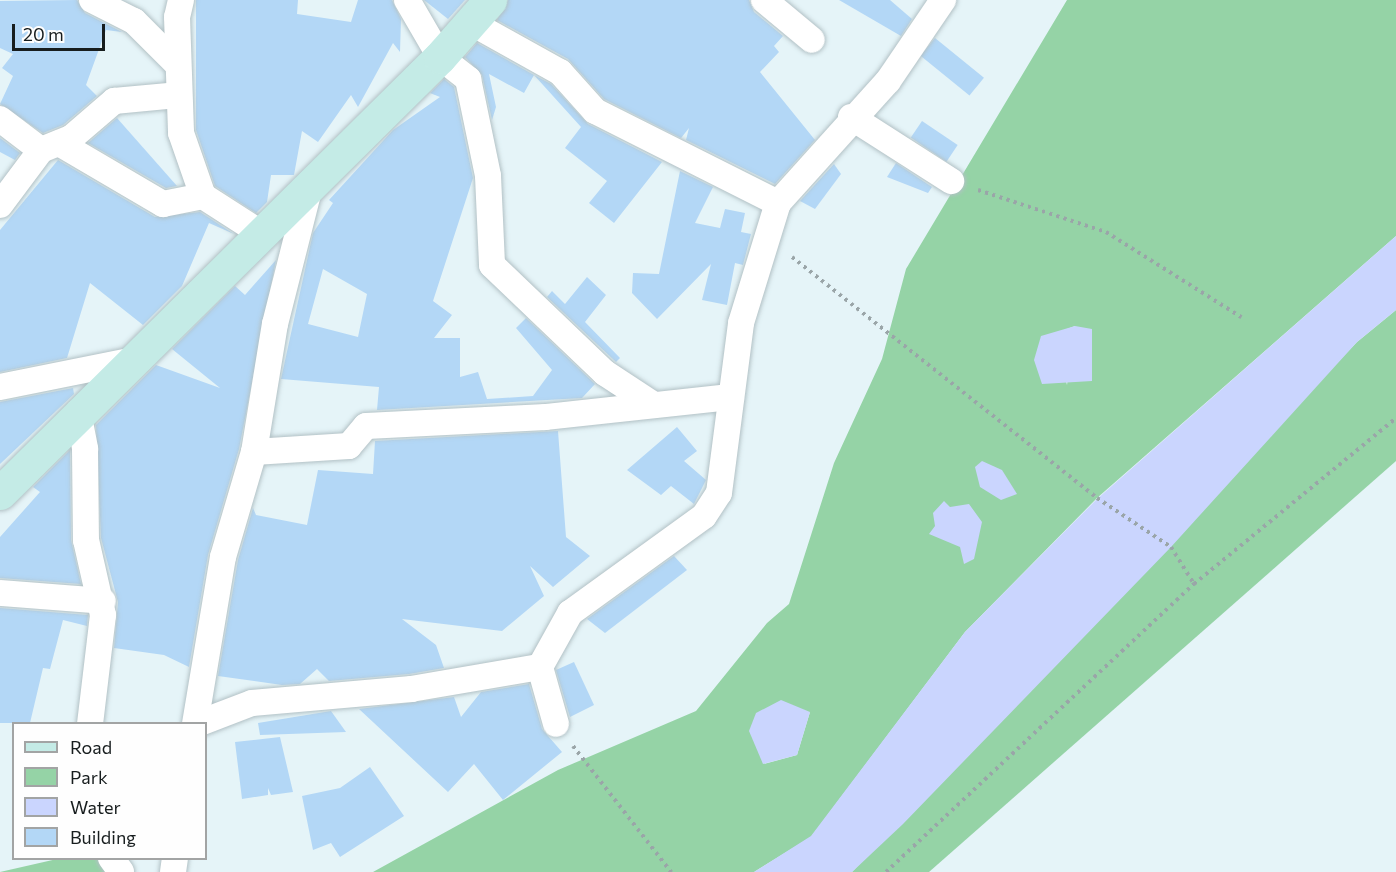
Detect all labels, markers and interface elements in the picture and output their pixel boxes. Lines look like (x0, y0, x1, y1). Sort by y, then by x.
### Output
scale bar (15, 12, 108, 50)
text: 20 m (23, 23, 64, 45)
legend (12, 722, 207, 860)
text: Road (70, 736, 112, 758)
text: Park (70, 766, 108, 788)
text: Water (70, 796, 121, 818)
text: Building (70, 826, 136, 848)

